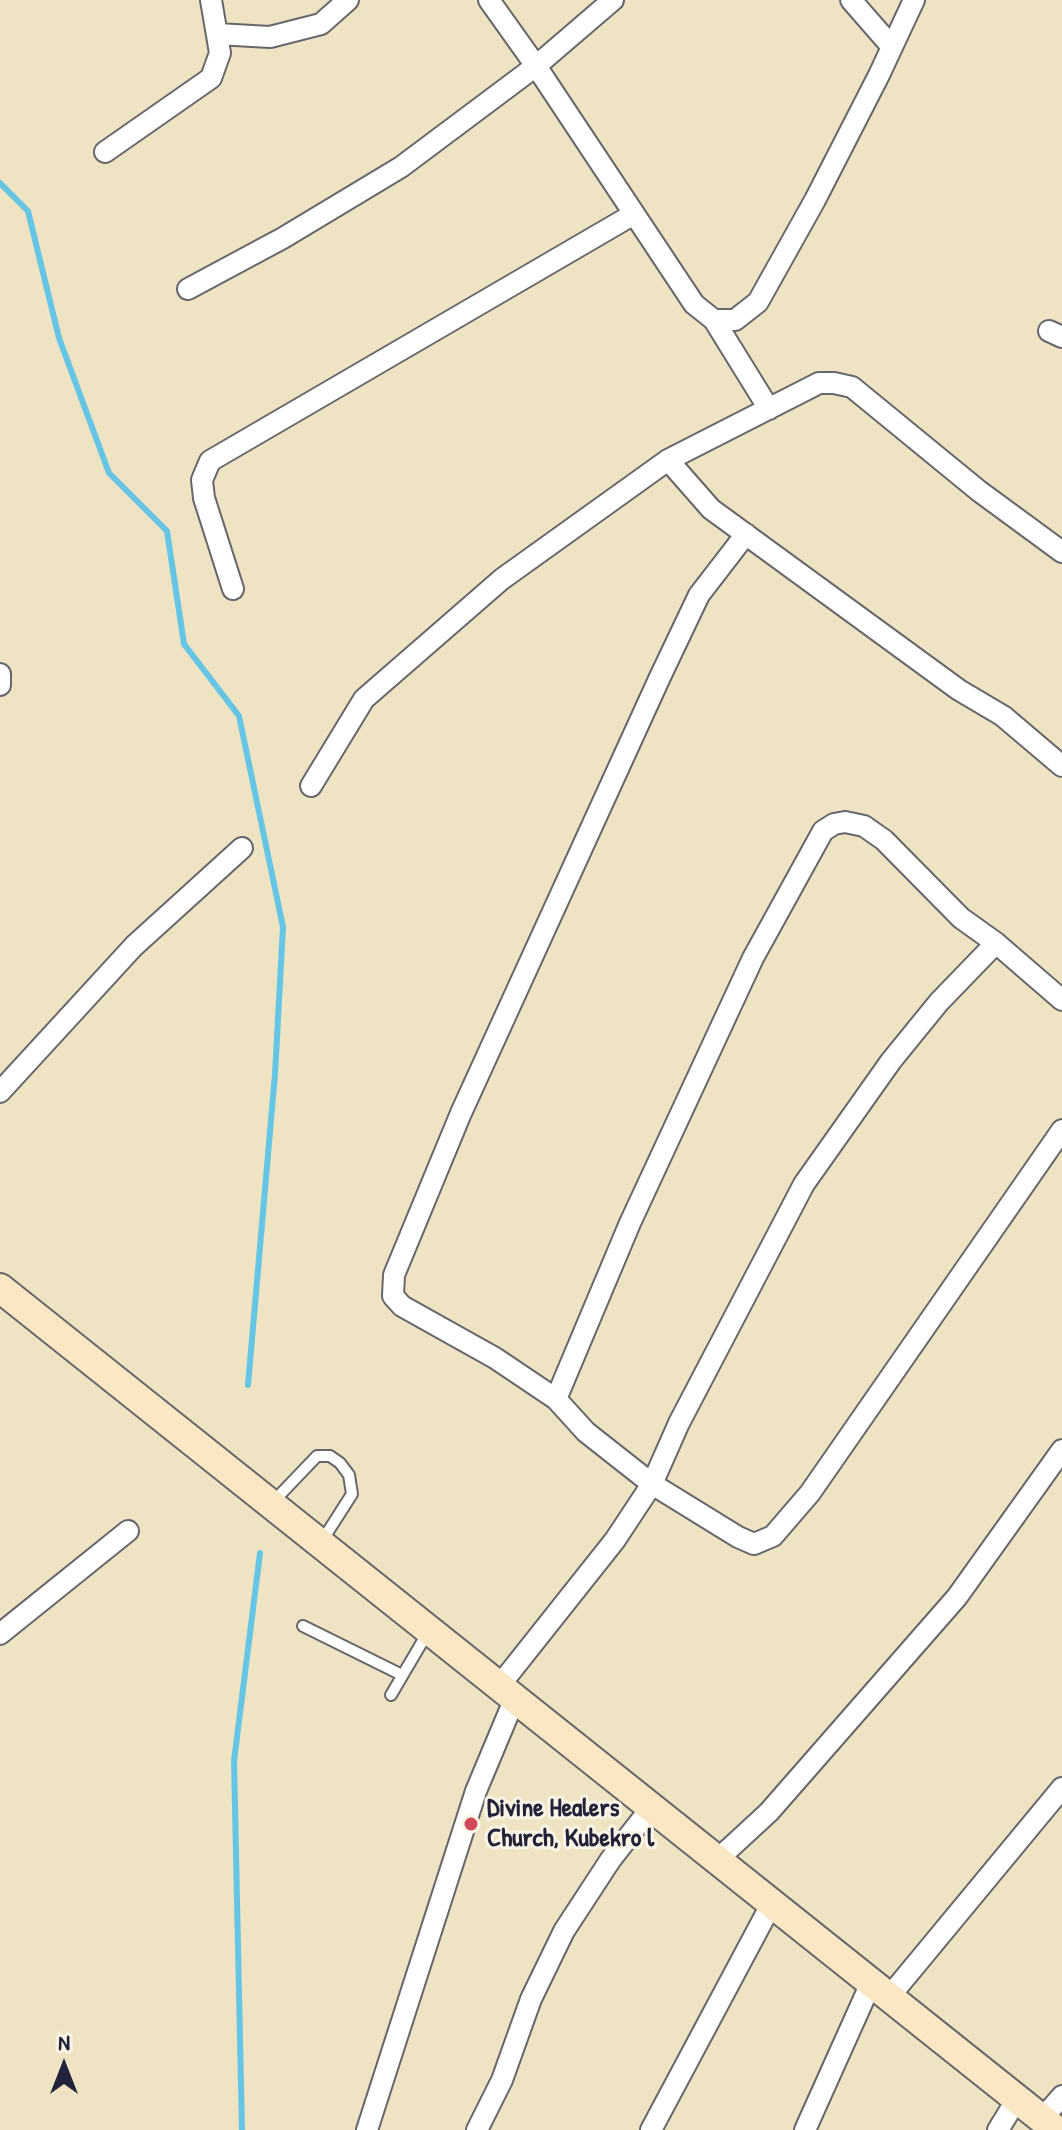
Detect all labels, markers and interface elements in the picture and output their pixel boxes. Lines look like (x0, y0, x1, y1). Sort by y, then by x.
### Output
place label: Divine Healers Church, Kubekro l (487, 1793, 654, 1854)
marker: Divine Healers Church, Kubekro l (462, 1815, 480, 1833)
north arrow (24, 2026, 104, 2106)
text: N (58, 2027, 70, 2057)

